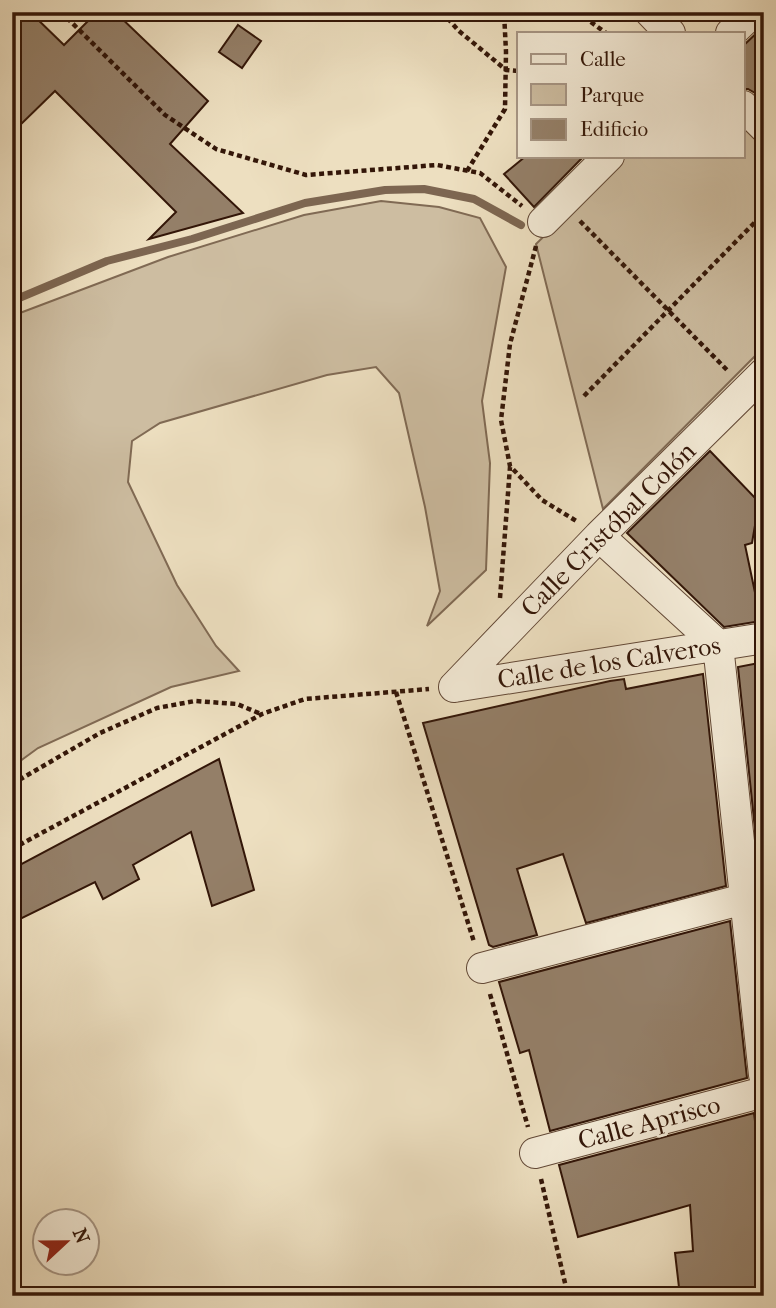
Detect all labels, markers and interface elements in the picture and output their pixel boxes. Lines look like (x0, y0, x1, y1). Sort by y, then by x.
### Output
legend (517, 32, 744, 158)
text: Calle (580, 47, 626, 71)
text: Parque (580, 83, 644, 107)
text: Edificio (580, 117, 648, 141)
street label: Calle Cristóbal Colón (515, 436, 702, 623)
street label: Calle de los Calveros (495, 630, 723, 695)
street label: Calle Aprisco (575, 1089, 724, 1156)
north arrow (32, 1206, 102, 1276)
text: N (68, 1225, 94, 1247)

